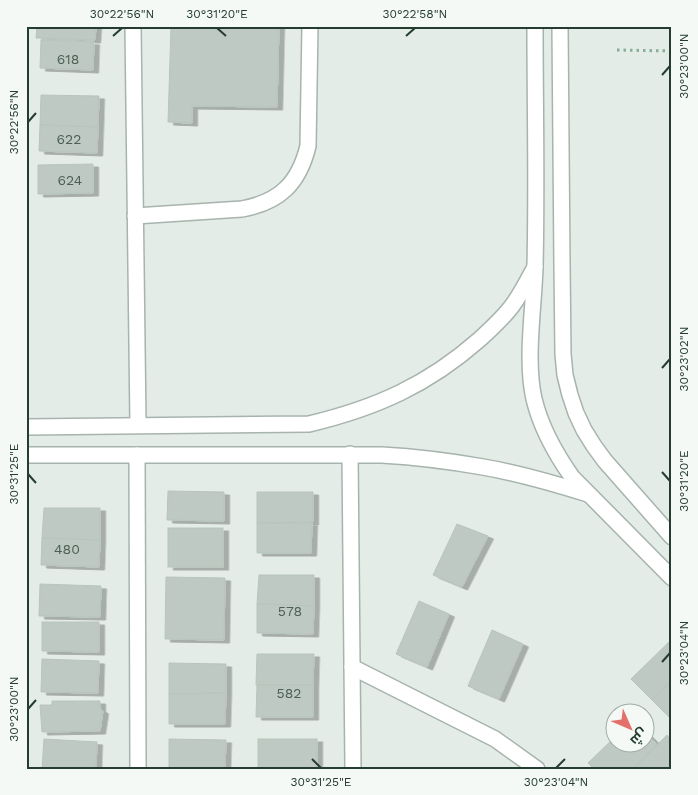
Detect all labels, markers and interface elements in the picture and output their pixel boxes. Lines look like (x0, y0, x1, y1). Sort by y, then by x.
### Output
text: 30°22'56"N (90, 7, 154, 21)
text: 30°31'20"E (186, 7, 248, 21)
text: 30°22'58"N (383, 7, 447, 21)
text: 30°23'00"N (677, 33, 691, 99)
house number: 618 (57, 51, 79, 67)
text: 30°22'56"N (7, 90, 21, 154)
house number: 622 (57, 131, 81, 147)
house number: 624 (58, 172, 82, 188)
text: 30°23'02"N (677, 327, 691, 391)
text: 30°31'25"E (7, 443, 21, 504)
text: 30°31'20"E (677, 450, 691, 512)
house number: 480 (54, 541, 80, 557)
house number: 578 (278, 603, 302, 619)
text: 30°23'04"N (677, 621, 691, 685)
text: 30°23'00"N (7, 676, 21, 742)
house number: 582 (277, 685, 301, 701)
north arrow (606, 702, 656, 752)
text: ش (626, 724, 651, 749)
text: 30°31'25"E (291, 775, 352, 789)
text: 30°23'04"N (524, 775, 588, 789)

